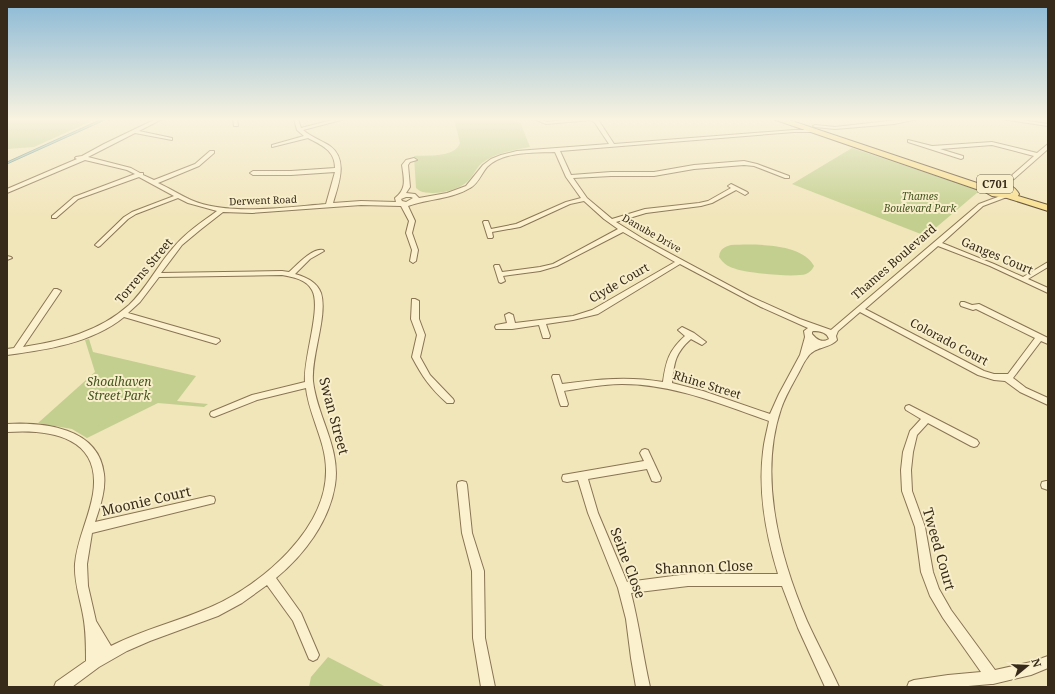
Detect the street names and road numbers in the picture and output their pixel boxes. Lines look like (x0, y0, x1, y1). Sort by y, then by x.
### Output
road number: C701 (977, 175, 1013, 193)
street label: Derwent Road (229, 192, 297, 208)
street label: Danube Drive (620, 210, 684, 256)
street label: Thames Boulevard (848, 220, 940, 303)
street label: Ganges Court (959, 233, 1036, 278)
street label: Torrens Street (111, 234, 176, 307)
street label: Clyde Court (586, 259, 652, 307)
street label: Colorado Court (907, 314, 991, 369)
street label: Rhine Street (671, 366, 743, 403)
street label: Swan Street (315, 375, 354, 457)
street label: Moonie Court (99, 481, 192, 520)
street label: Tweed Court (919, 505, 960, 592)
street label: Seine Close (606, 525, 651, 601)
street label: Shannon Close (655, 555, 753, 578)

